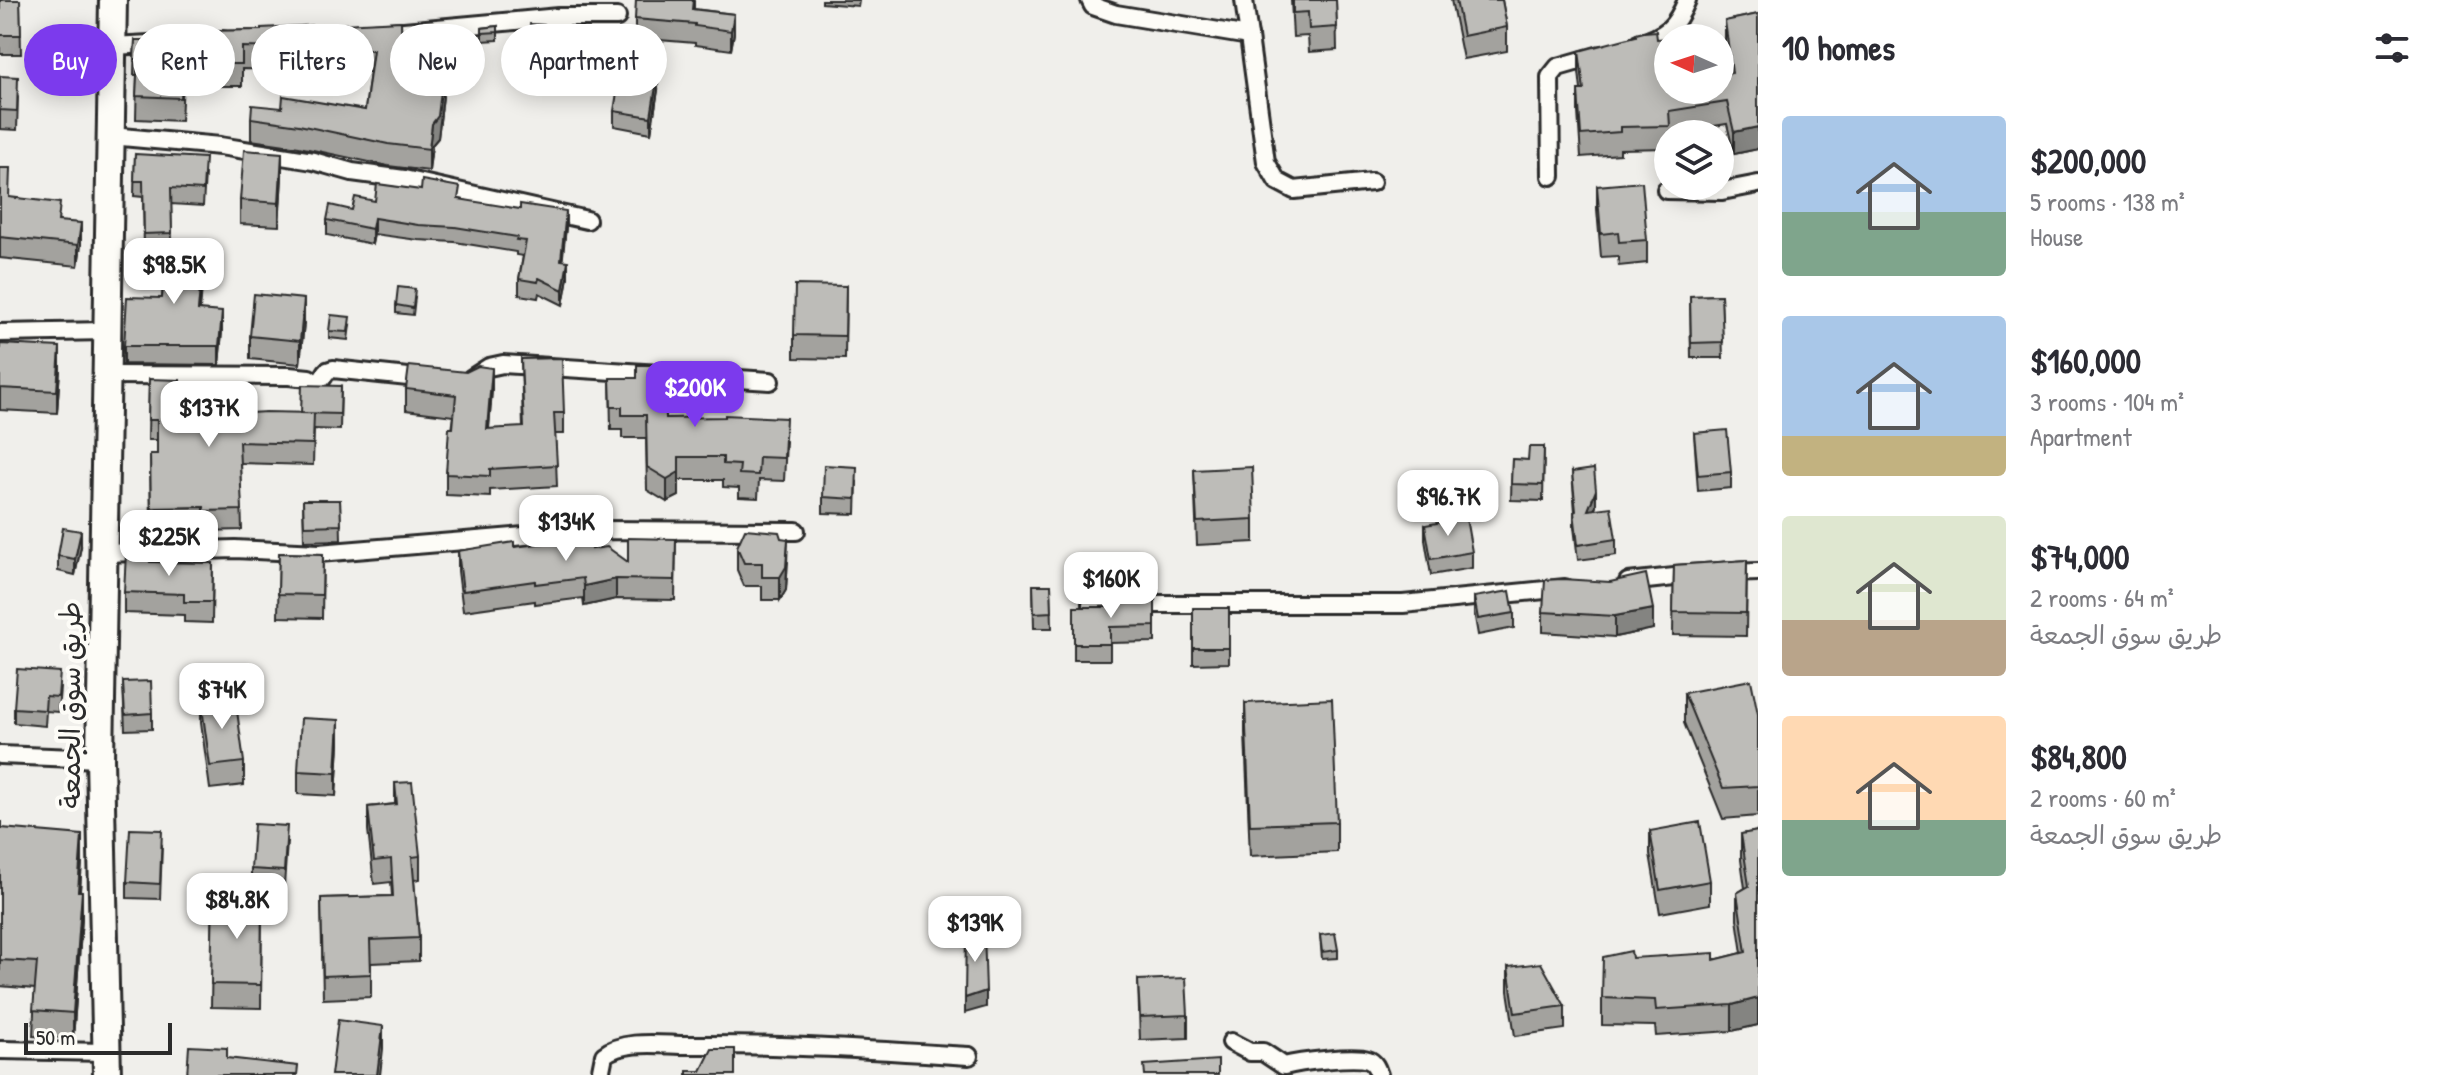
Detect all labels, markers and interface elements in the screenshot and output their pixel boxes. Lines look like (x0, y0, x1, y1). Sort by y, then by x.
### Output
chip: Buy (24, 24, 117, 96)
chip: Rent (133, 24, 235, 96)
chip: Filters (251, 24, 374, 96)
chip: New (390, 24, 485, 96)
chip: Apartment (501, 24, 667, 96)
north arrow (1654, 24, 1734, 104)
map controls (1654, 24, 1734, 200)
text: 10 homes (1782, 25, 1895, 71)
icon: filters (2370, 26, 2414, 70)
button: layers (1654, 120, 1734, 200)
text: $200,000 (2030, 138, 2146, 184)
icon: home (1846, 148, 1942, 244)
text: 5 rooms · 138 m² (2030, 184, 2185, 219)
text: House (2030, 219, 2083, 254)
pin: $98.5K (109, 238, 239, 306)
text: $98.5K (142, 246, 206, 281)
text: $160,000 (2030, 338, 2141, 384)
icon: home (1846, 348, 1942, 444)
pin: $200K (639, 361, 751, 429)
text: $200K (664, 369, 726, 404)
pin: $137K (153, 381, 265, 449)
text: 3 rooms · 104 m² (2030, 384, 2184, 419)
text: $137K (179, 389, 239, 424)
text: Apartment (2030, 419, 2132, 454)
pin: $96.7K (1383, 470, 1513, 538)
text: $96.7K (1415, 478, 1481, 513)
pin: $134K (510, 495, 622, 563)
text: $134K (537, 503, 595, 538)
pin: $225K (113, 510, 225, 578)
text: $225K (138, 518, 200, 553)
text: $74,000 (2030, 534, 2129, 580)
icon: home (1846, 548, 1942, 644)
pin: $160K (1055, 552, 1167, 620)
text: $160K (1082, 560, 1140, 595)
text: 2 rooms · 64 m² (2030, 580, 2174, 615)
street label: طريق سوق الجمعة (51, 601, 89, 809)
text: طريق سوق الجمعة (2030, 617, 2222, 652)
pin: $74K (175, 663, 269, 731)
text: $74K (197, 671, 247, 706)
text: $84,800 (2030, 734, 2127, 780)
icon: home (1846, 748, 1942, 844)
text: 2 rooms · 60 m² (2030, 780, 2176, 815)
text: طريق سوق الجمعة (2030, 817, 2222, 852)
pin: $84.8K (172, 873, 302, 941)
text: $84.8K (205, 881, 269, 916)
pin: $139K (919, 896, 1031, 964)
text: $139K (946, 904, 1004, 939)
scale bar (24, 1019, 172, 1055)
text: 50 m (36, 1022, 75, 1052)

